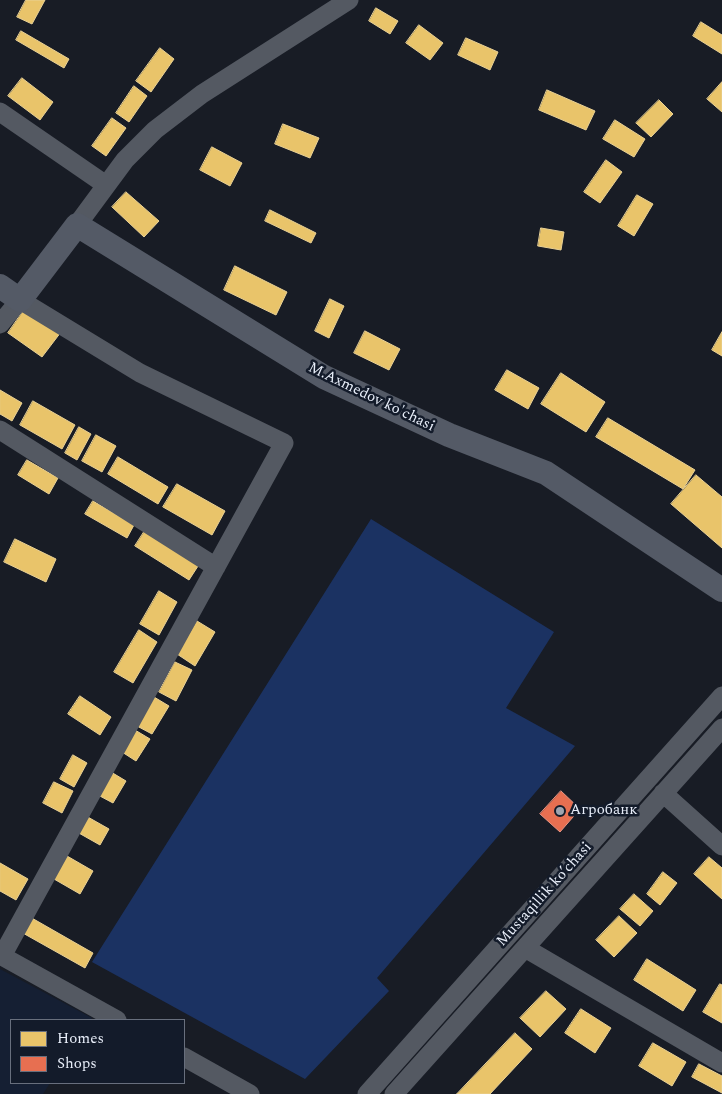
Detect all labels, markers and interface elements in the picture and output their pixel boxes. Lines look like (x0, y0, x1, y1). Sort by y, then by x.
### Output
street label: M.Axmedov ko'chasi (305, 360, 437, 436)
place label: Агробанк (570, 802, 638, 820)
marker: Агробанк (554, 805, 566, 817)
street label: Mustaqillik ko’chasi (494, 839, 596, 951)
legend (10, 1019, 185, 1084)
text: Homes (57, 1027, 104, 1050)
text: Shops (57, 1052, 97, 1075)

